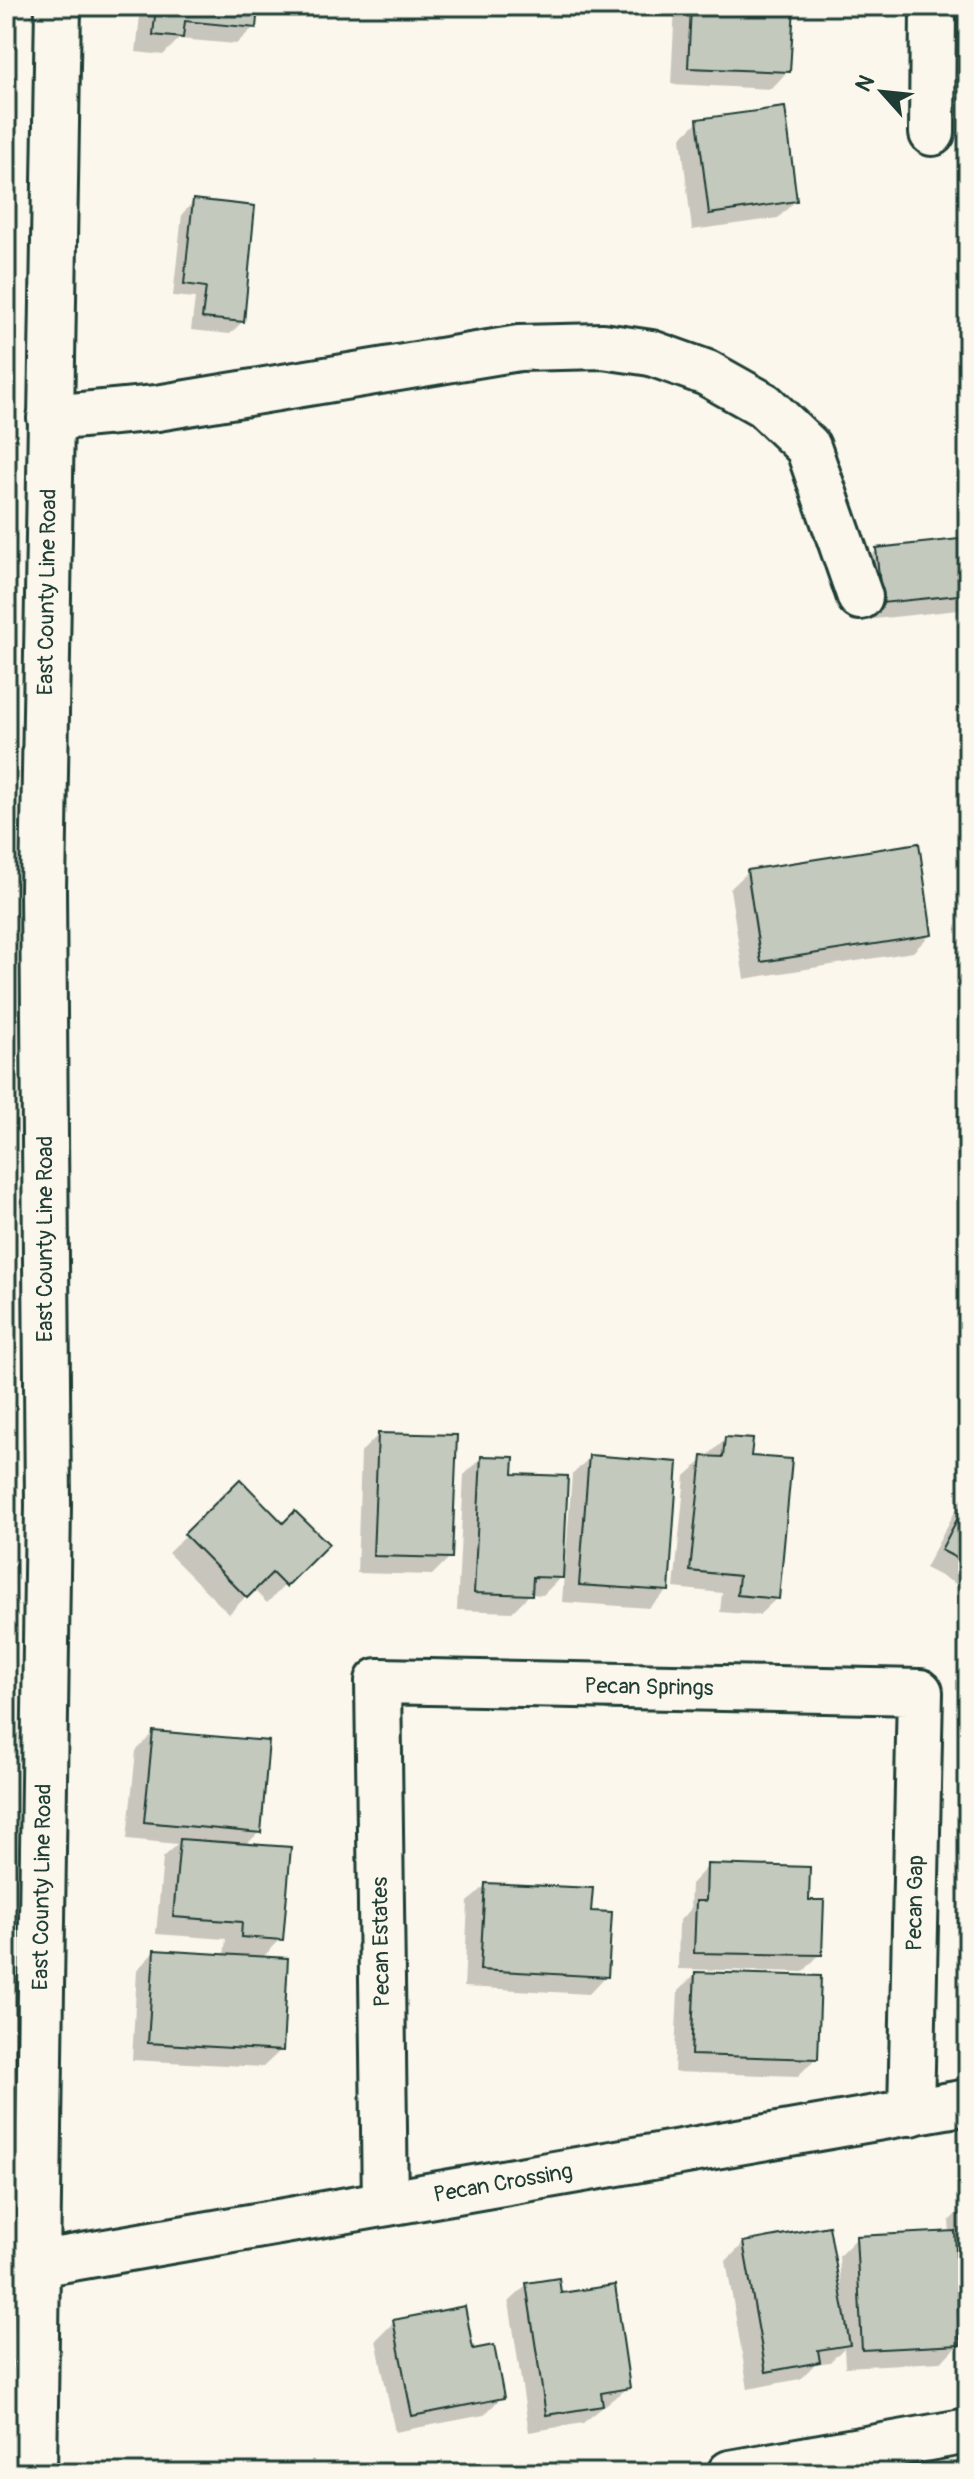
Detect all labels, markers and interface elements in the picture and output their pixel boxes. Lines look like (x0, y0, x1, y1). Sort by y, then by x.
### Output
north arrow (842, 52, 922, 132)
text: N (849, 70, 881, 96)
street label: East County Line Road (31, 488, 63, 696)
street label: East County Line Road (31, 1136, 59, 1342)
street label: Pecan Springs (584, 1672, 714, 1702)
street label: East County Line Road (26, 1783, 58, 1991)
street label: Pecan Gap (900, 1855, 930, 1951)
street label: Pecan Estates (366, 1876, 396, 2007)
street label: Pecan Crossing (431, 2157, 575, 2209)

